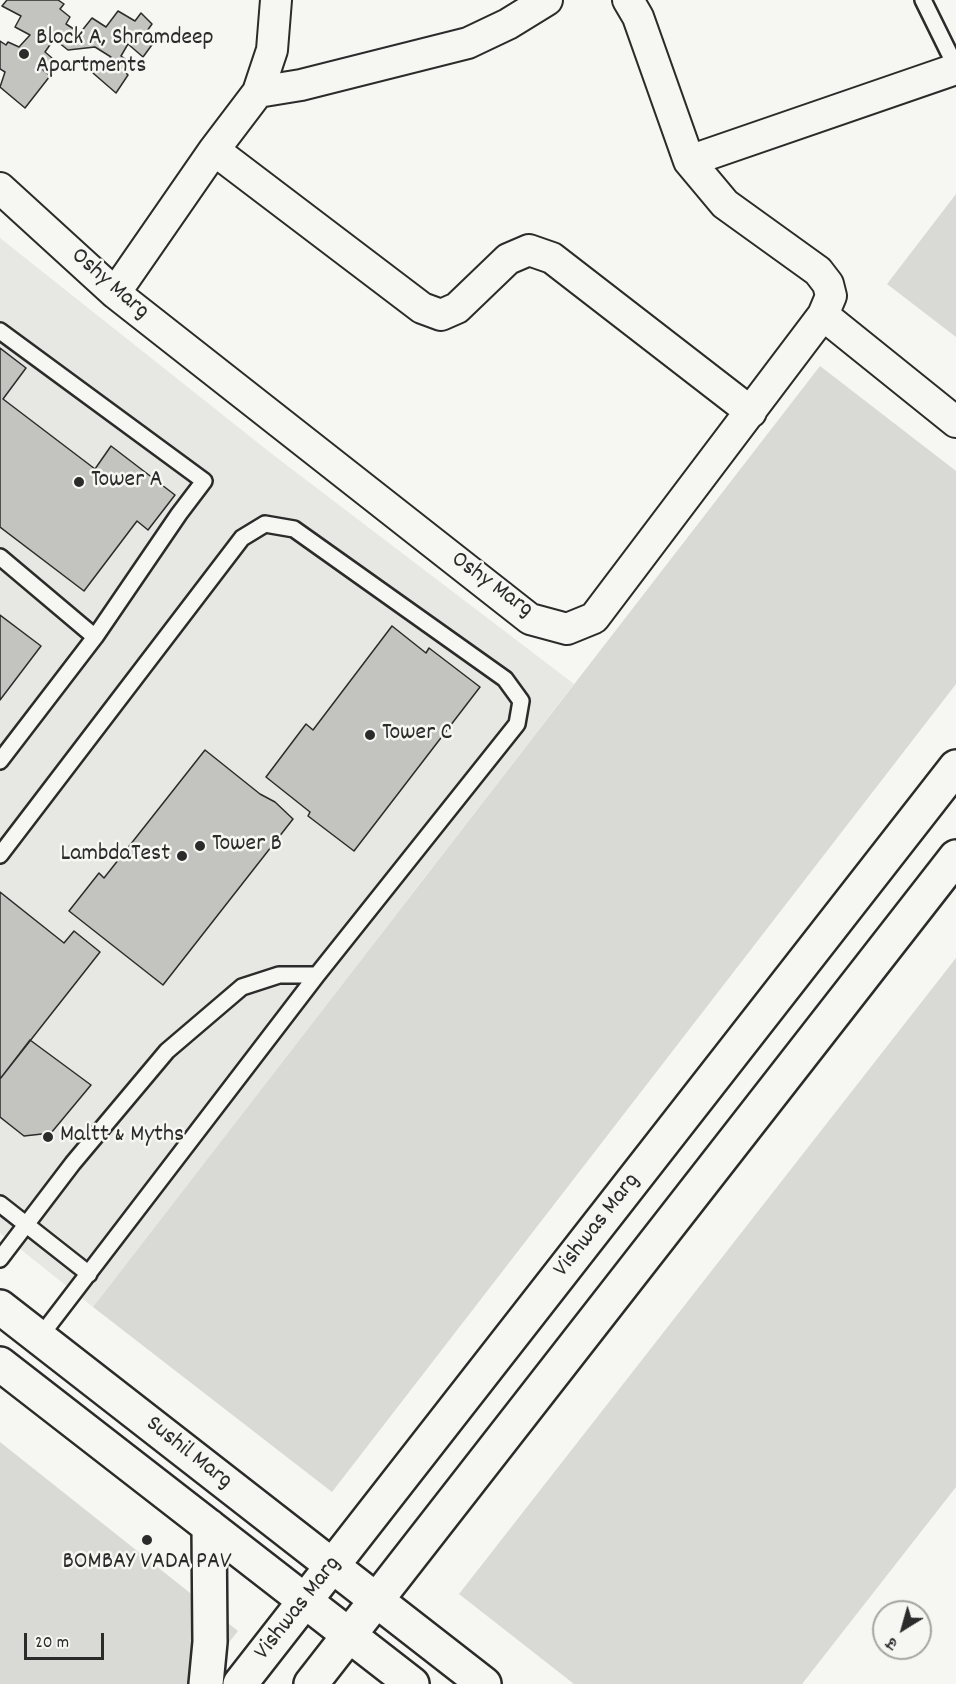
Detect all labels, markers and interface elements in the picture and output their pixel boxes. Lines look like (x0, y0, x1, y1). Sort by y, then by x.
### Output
place label: Block A, Shramdeep Apartments (36, 26, 214, 82)
marker: Block A, Shramdeep Apartments (17, 47, 31, 61)
street label: Oshy Marg (64, 243, 154, 327)
place label: Tower A (91, 468, 163, 496)
marker: Tower A (72, 475, 86, 489)
street label: Oshy Marg (444, 546, 538, 626)
place label: Tower C (382, 721, 452, 749)
marker: Tower C (363, 728, 377, 742)
place label: Tower B (212, 832, 282, 860)
marker: Tower B (193, 839, 207, 853)
place label: LambdaTest (60, 842, 170, 870)
marker: LambdaTest (175, 849, 189, 863)
place label: Maltt & Myths (60, 1123, 184, 1151)
marker: Maltt & Myths (41, 1130, 55, 1144)
street label: Vishwas Marg (548, 1168, 648, 1284)
street label: Sushil Marg (139, 1411, 237, 1497)
marker: BOMBAY VADA PAV (140, 1533, 154, 1547)
place label: BOMBAY VADA PAV (62, 1550, 232, 1578)
street label: Vishwas Marg (249, 1551, 349, 1667)
north arrow (872, 1600, 932, 1660)
scale bar (27, 1621, 106, 1659)
text: 20 m (35, 1631, 69, 1656)
text: उ (882, 1631, 903, 1655)

